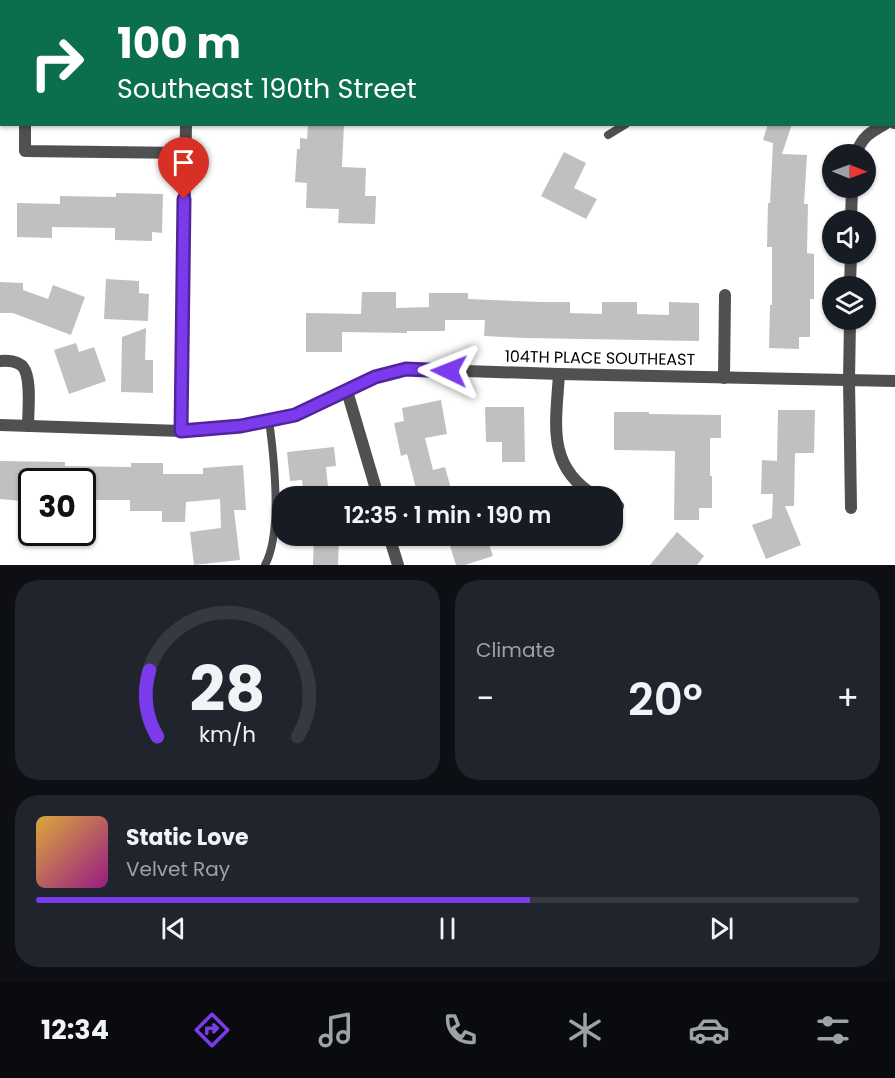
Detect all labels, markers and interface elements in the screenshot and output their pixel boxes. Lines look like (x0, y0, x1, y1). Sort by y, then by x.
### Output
text: 100 m (117, 14, 241, 73)
icon: right (18, 24, 96, 102)
text: Southeast 190th Street (117, 70, 417, 107)
pin (158, 137, 209, 199)
north arrow (822, 144, 876, 198)
map controls (822, 144, 876, 330)
icon: arrive (167, 146, 200, 179)
button: sound (822, 210, 876, 264)
button: layers (822, 276, 876, 330)
position arrow (417, 339, 481, 403)
street label: 104TH PLACE SOUTHEAST (505, 345, 696, 371)
speed limit sign: 30 (18, 468, 96, 546)
text: 12:35 · 1 min · 190 m (344, 500, 551, 531)
text: Climate (476, 636, 555, 664)
text: 28 (189, 645, 266, 733)
text: 20° (628, 668, 703, 731)
text: − (476, 675, 494, 722)
text: + (836, 675, 859, 722)
text: km/h (199, 719, 256, 750)
text: Static Love (126, 822, 249, 853)
text: Velvet Ray (126, 855, 230, 883)
icon: previous (157, 912, 190, 945)
icon: pause (431, 912, 464, 945)
icon: next (705, 912, 738, 945)
icon: directions (191, 1009, 233, 1051)
icon: music (315, 1009, 357, 1051)
icon: phone (439, 1009, 481, 1051)
icon: climate (564, 1009, 606, 1051)
icon: car (688, 1009, 730, 1051)
icon: filters (812, 1009, 854, 1051)
text: 12:34 (41, 1011, 109, 1048)

